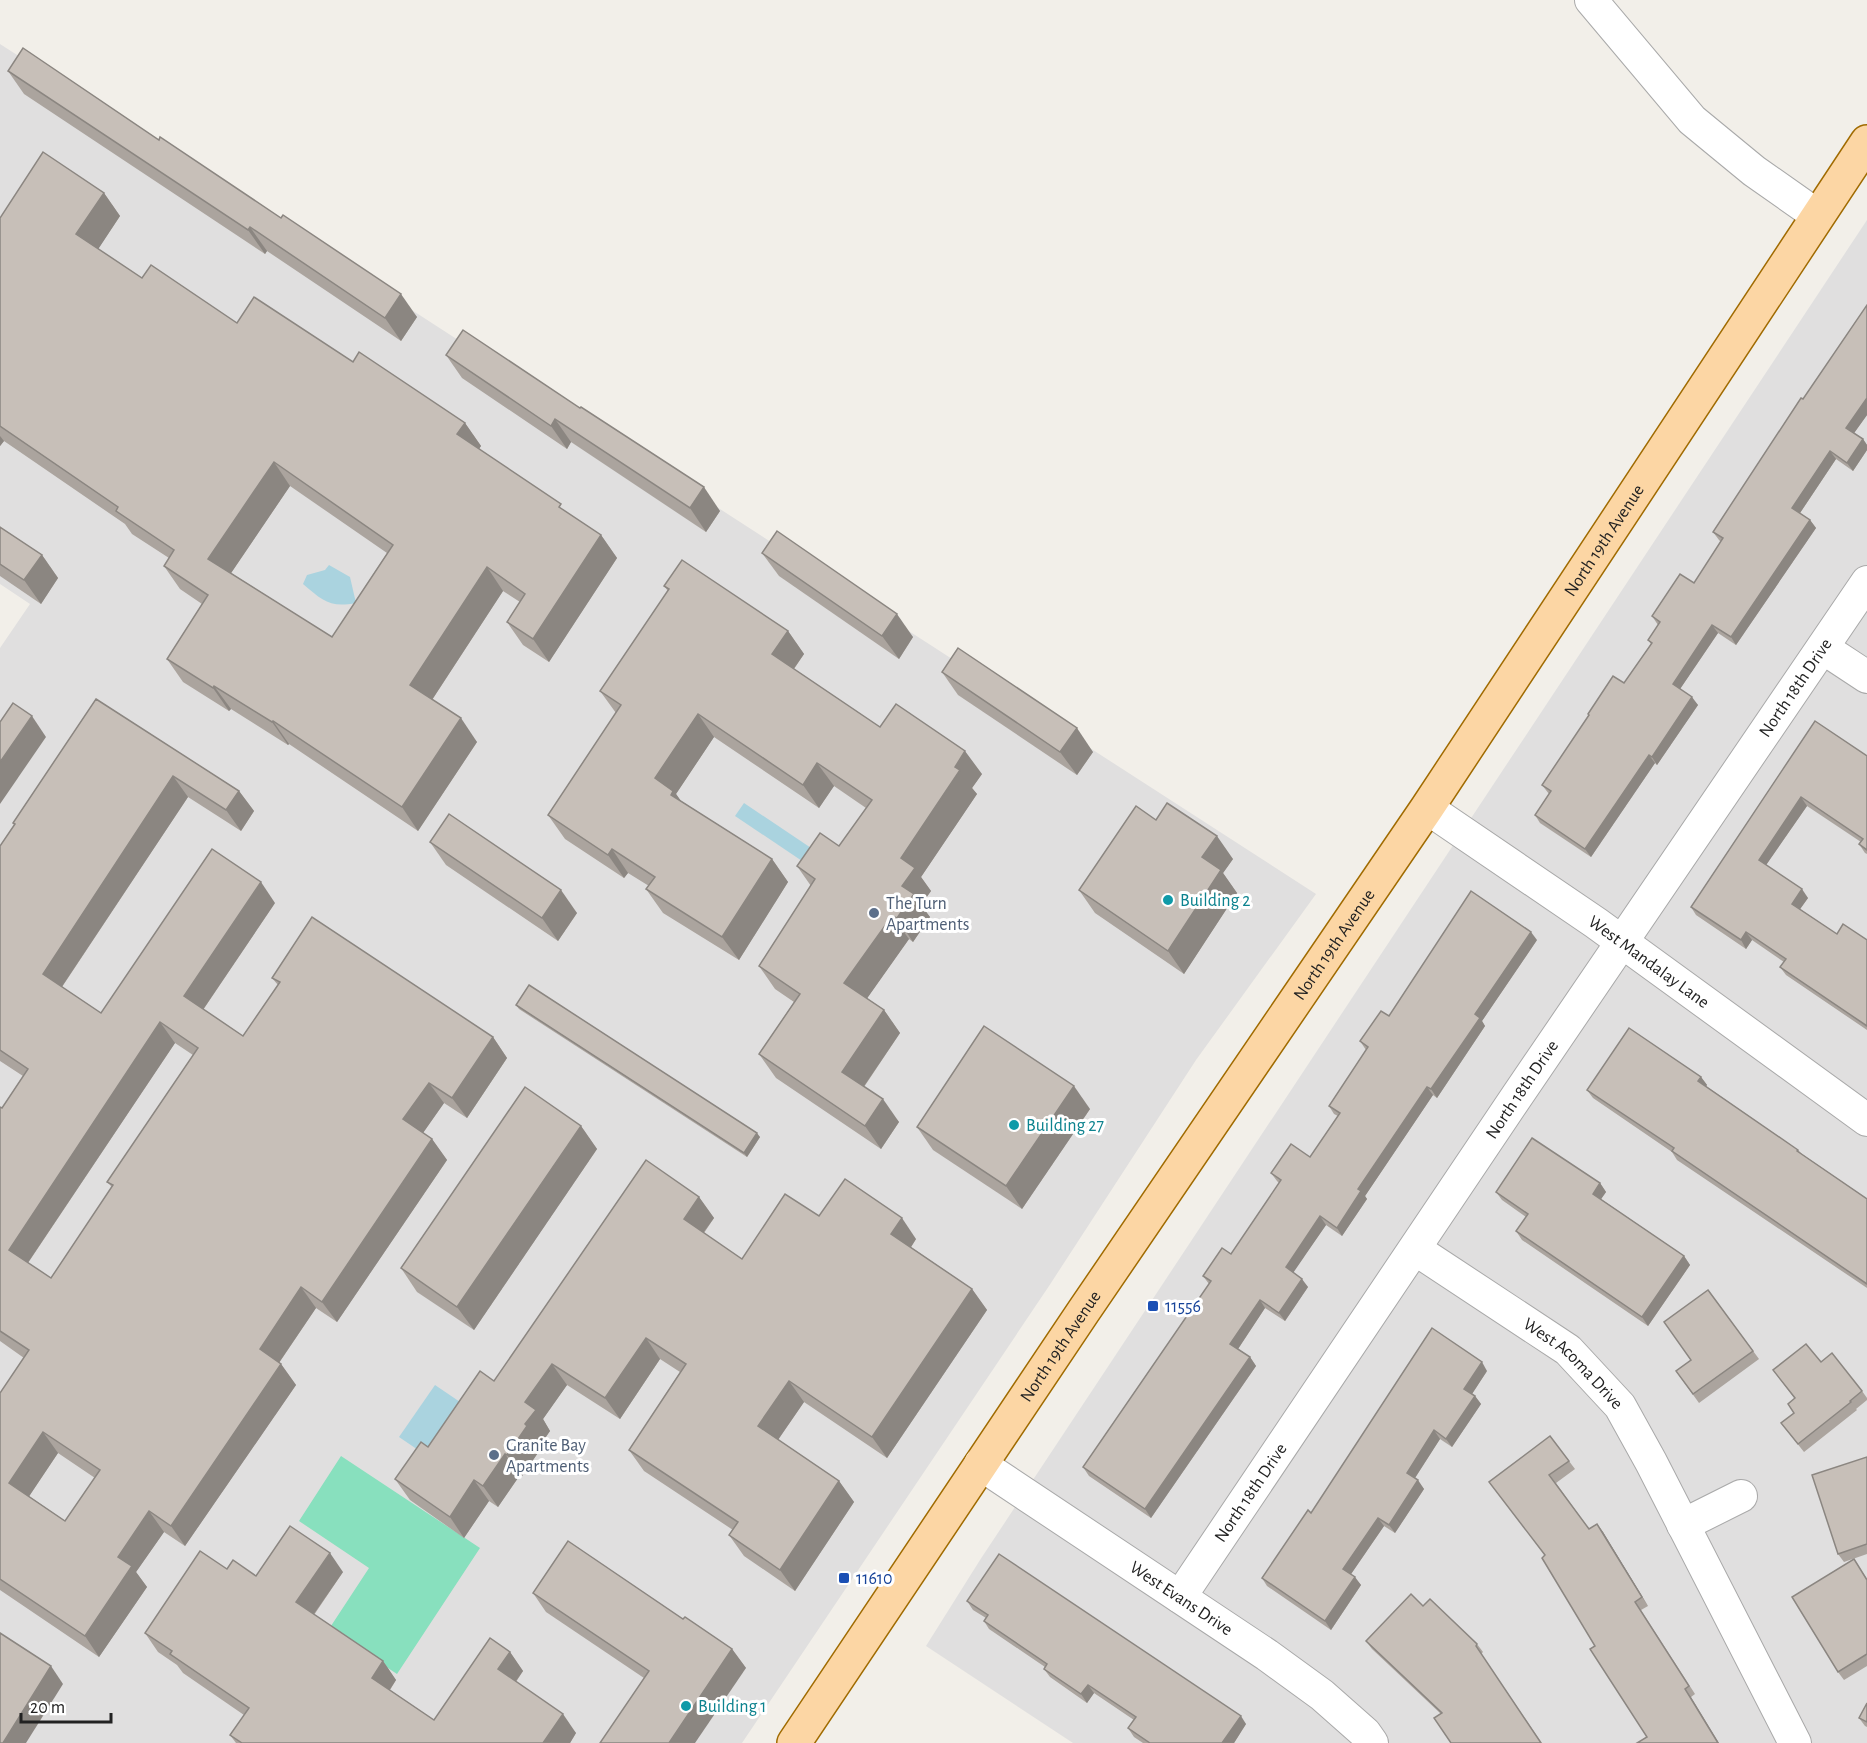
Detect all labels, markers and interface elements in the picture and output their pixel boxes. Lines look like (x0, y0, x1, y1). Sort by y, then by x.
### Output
street label: North 19th Avenue (1561, 482, 1648, 600)
street label: North 18th Drive (1756, 636, 1836, 741)
street label: North 19th Avenue (1291, 886, 1379, 1004)
place label: Building 2 (1180, 892, 1251, 910)
marker: Building 2 (1161, 893, 1175, 907)
place label: The Turn Apartments (886, 895, 969, 934)
marker: The Turn Apartments (867, 906, 881, 920)
street label: West Mandalay Lane (1585, 913, 1712, 1012)
street label: North 18th Drive (1483, 1037, 1562, 1142)
place label: Building 27 (1026, 1117, 1104, 1135)
marker: Building 27 (1007, 1118, 1021, 1132)
street label: North 19th Avenue (1017, 1288, 1105, 1405)
place label: 11556 (1165, 1298, 1201, 1316)
marker: 11556 (1146, 1299, 1160, 1313)
street label: West Acoma Drive (1520, 1315, 1626, 1413)
place label: Granite Bay Apartments (506, 1437, 589, 1476)
street label: North 18th Drive (1212, 1440, 1291, 1546)
marker: Granite Bay Apartments (487, 1448, 501, 1462)
street label: West Evans Drive (1126, 1558, 1235, 1639)
place label: 11610 (856, 1570, 893, 1588)
marker: 11610 (837, 1571, 851, 1585)
scale bar (21, 1686, 111, 1724)
place label: Building 1 (698, 1698, 767, 1716)
text: 20 m (30, 1699, 65, 1717)
marker: Building 1 (679, 1699, 693, 1713)

